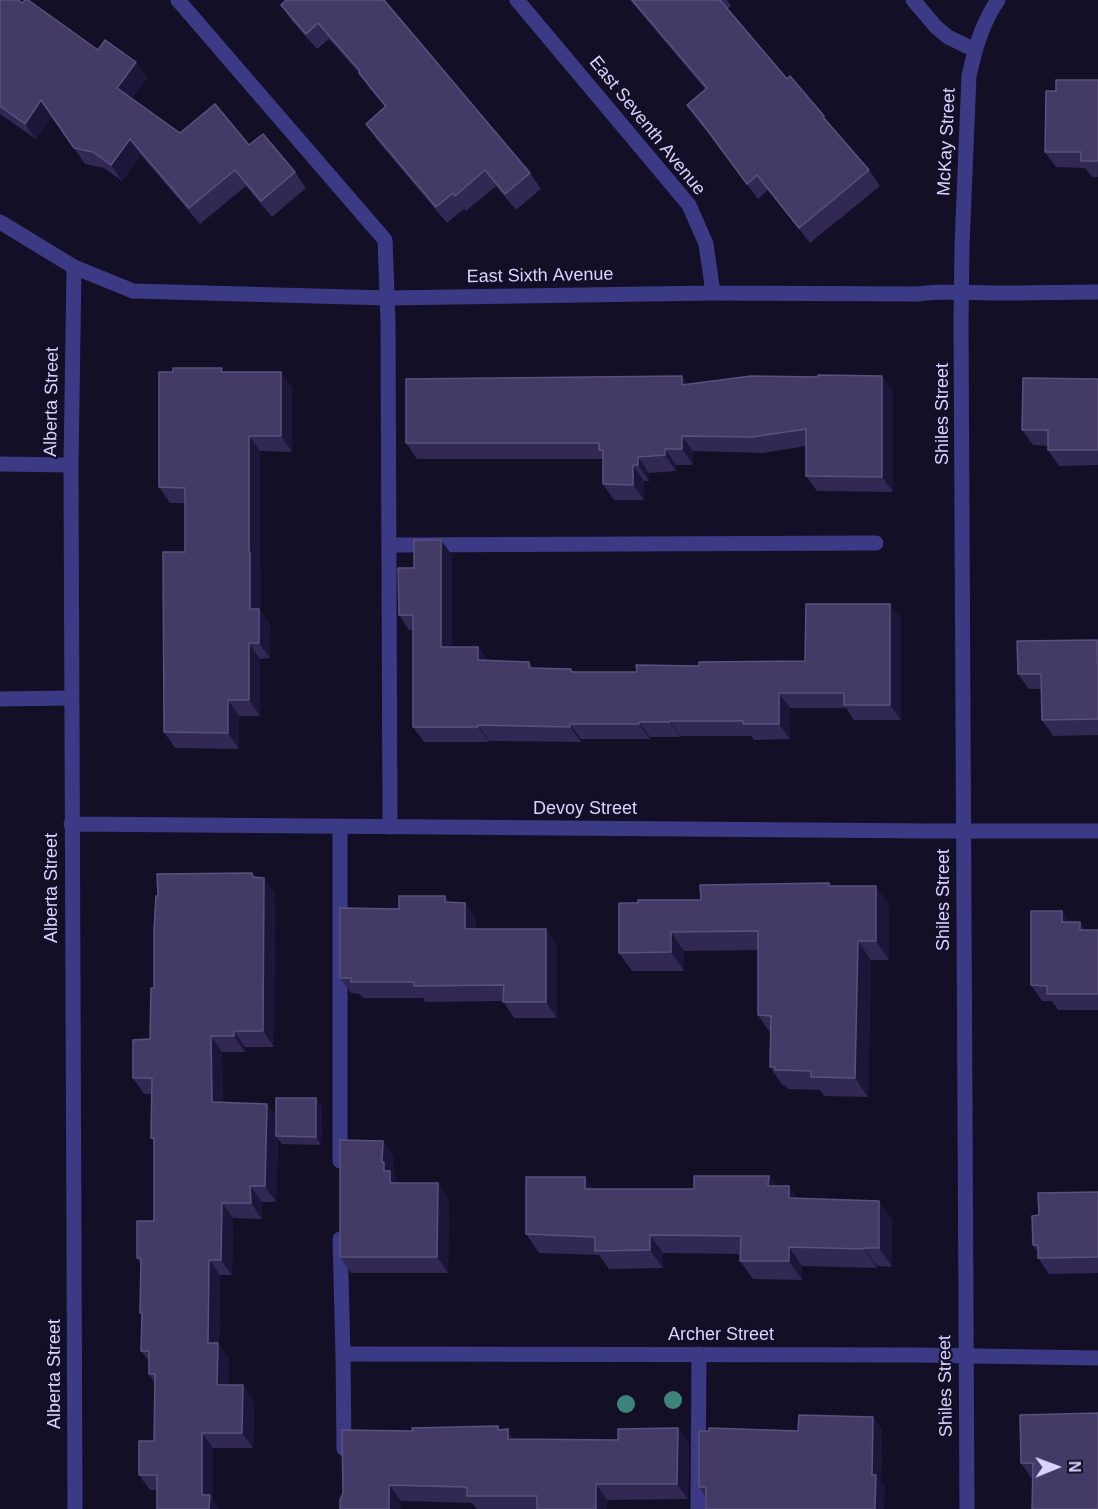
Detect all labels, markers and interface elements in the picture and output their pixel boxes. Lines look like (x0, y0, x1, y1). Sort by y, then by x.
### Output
street label: East Seventh Avenue (584, 52, 710, 200)
street label: McKay Street (933, 87, 961, 197)
street label: East Sixth Avenue (466, 264, 614, 288)
street label: Alberta Street (40, 347, 64, 457)
street label: Shiles Street (932, 363, 954, 465)
street label: Devoy Street (533, 798, 637, 820)
street label: Alberta Street (41, 833, 63, 943)
street label: Shiles Street (933, 849, 955, 951)
street label: Alberta Street (44, 1319, 66, 1429)
street label: Archer Street (668, 1324, 774, 1346)
street label: Shiles Street (934, 1335, 958, 1437)
north arrow (1026, 1437, 1086, 1497)
text: N (1066, 1461, 1083, 1473)

